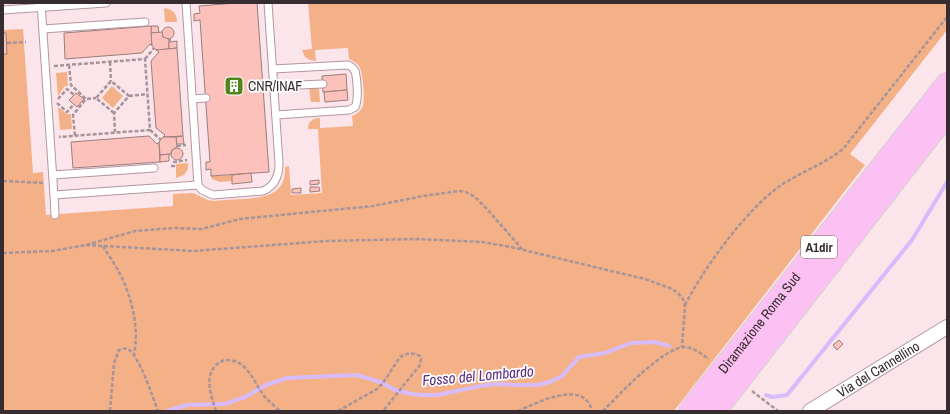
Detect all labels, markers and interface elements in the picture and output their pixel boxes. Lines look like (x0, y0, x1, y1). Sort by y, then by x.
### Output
building icon: CNR/INAF (223, 75, 245, 97)
place label: CNR/INAF (248, 77, 302, 95)
road number: A1dir (801, 236, 837, 258)
street label: Diramazione Roma Sud (714, 269, 804, 377)
street label: Via del Cannellino (834, 337, 923, 401)
water label: Fosso del Lombardo (421, 360, 535, 391)

